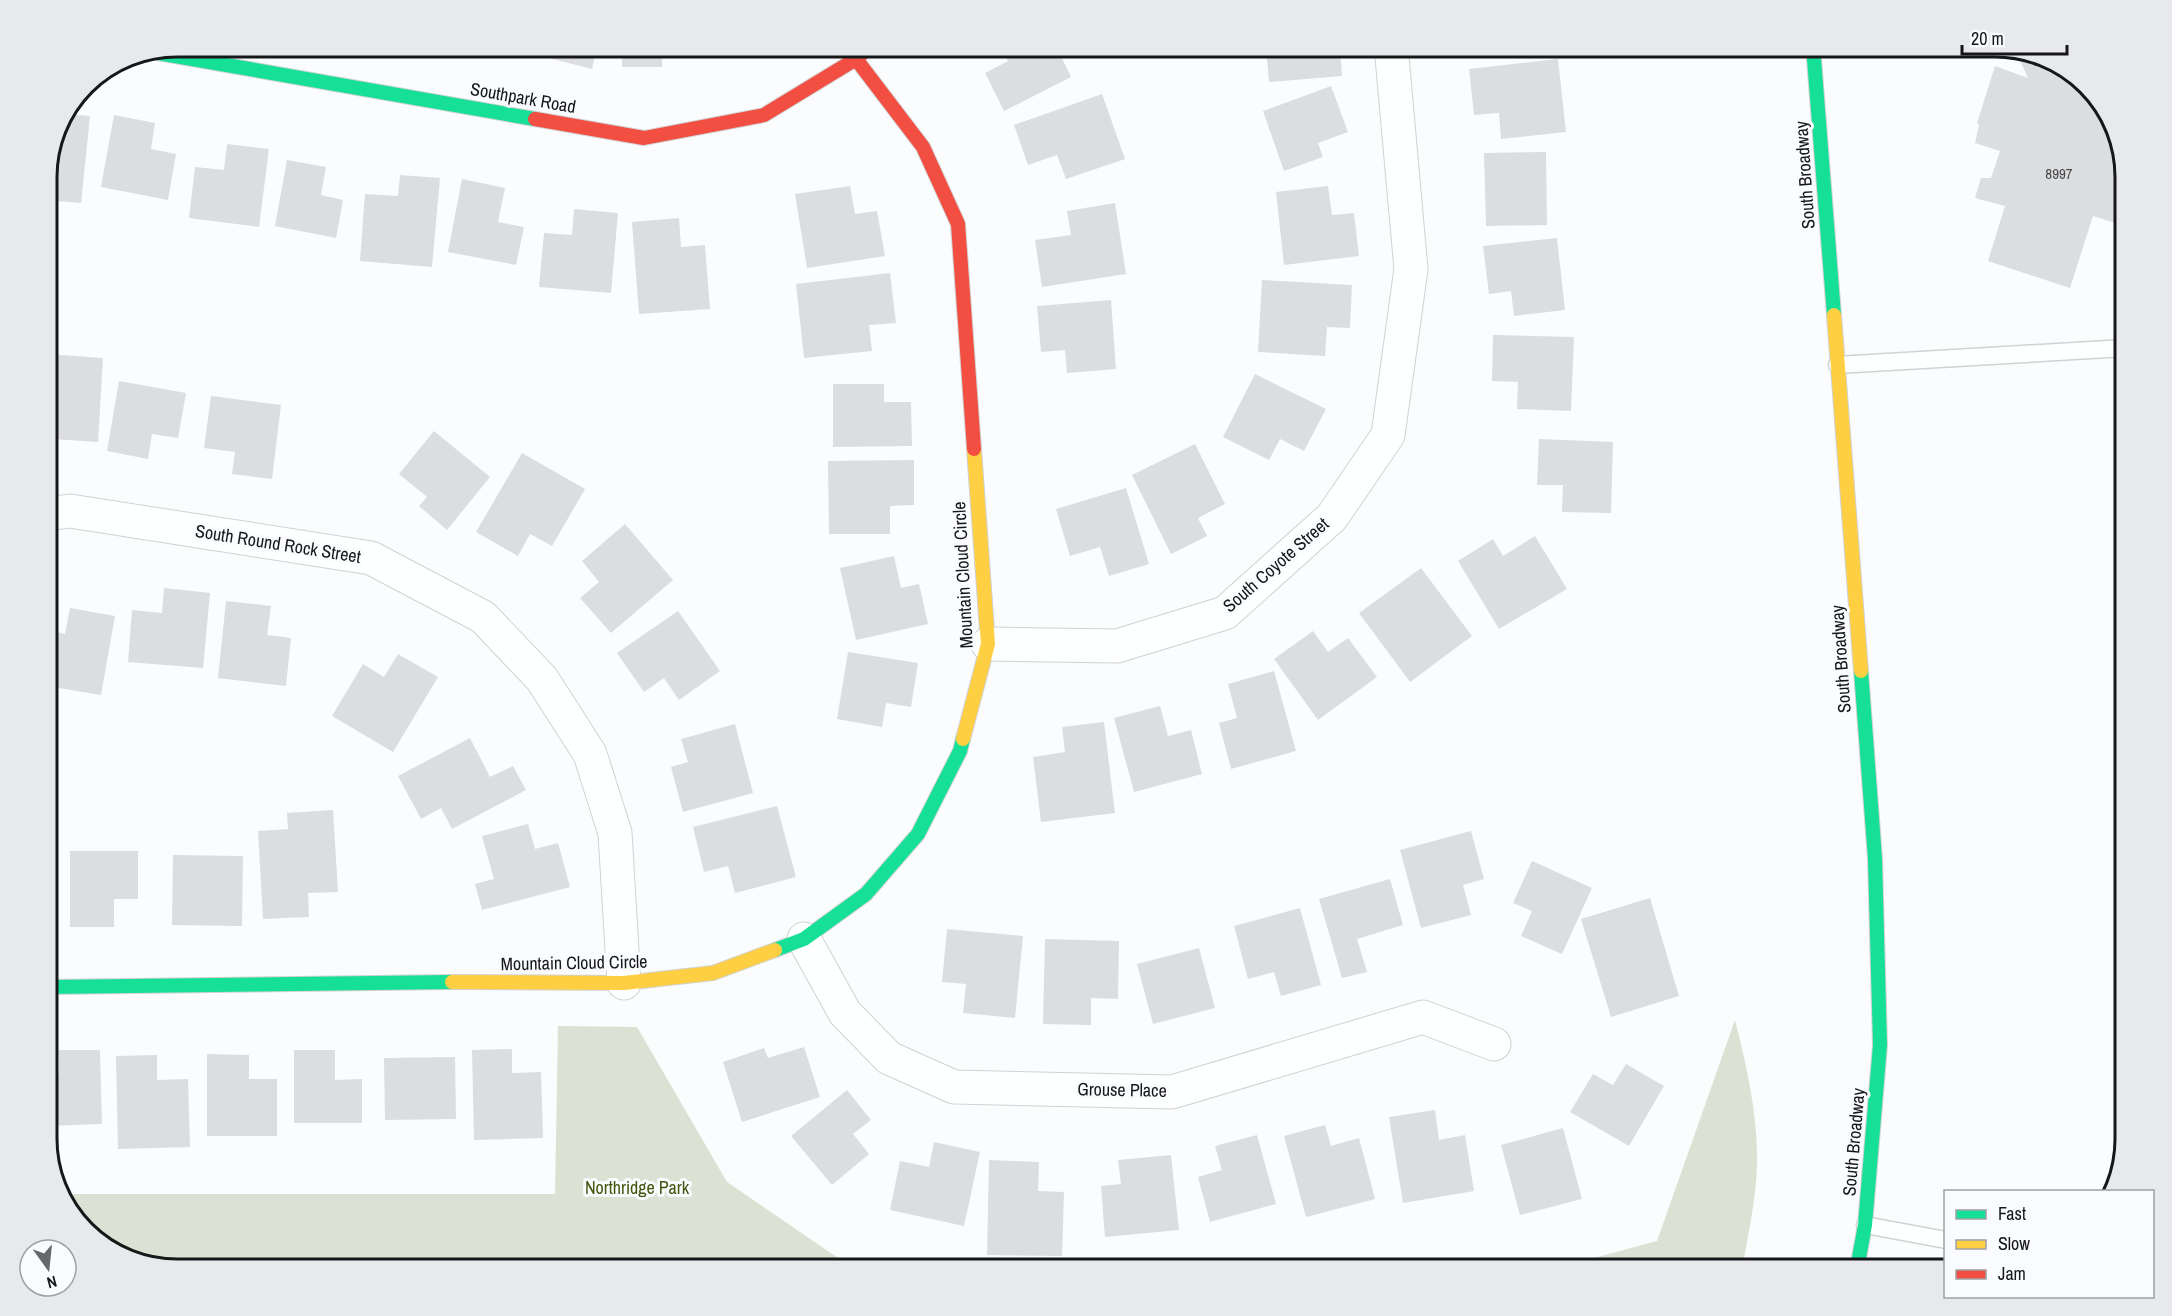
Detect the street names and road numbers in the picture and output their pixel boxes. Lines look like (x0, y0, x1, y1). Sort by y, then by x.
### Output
street label: Southpark Road (468, 76, 578, 119)
street label: South Broadway (1788, 120, 1821, 230)
street label: Mountain Cloud Circle (946, 501, 979, 649)
street label: South Coyote Street (1217, 512, 1334, 618)
street label: South Round Rock Street (193, 518, 363, 569)
street label: South Broadway (1824, 604, 1857, 714)
street label: Mountain Cloud Circle (500, 949, 648, 976)
street label: Grouse Place (1077, 1076, 1167, 1103)
street label: South Broadway (1836, 1086, 1871, 1197)

